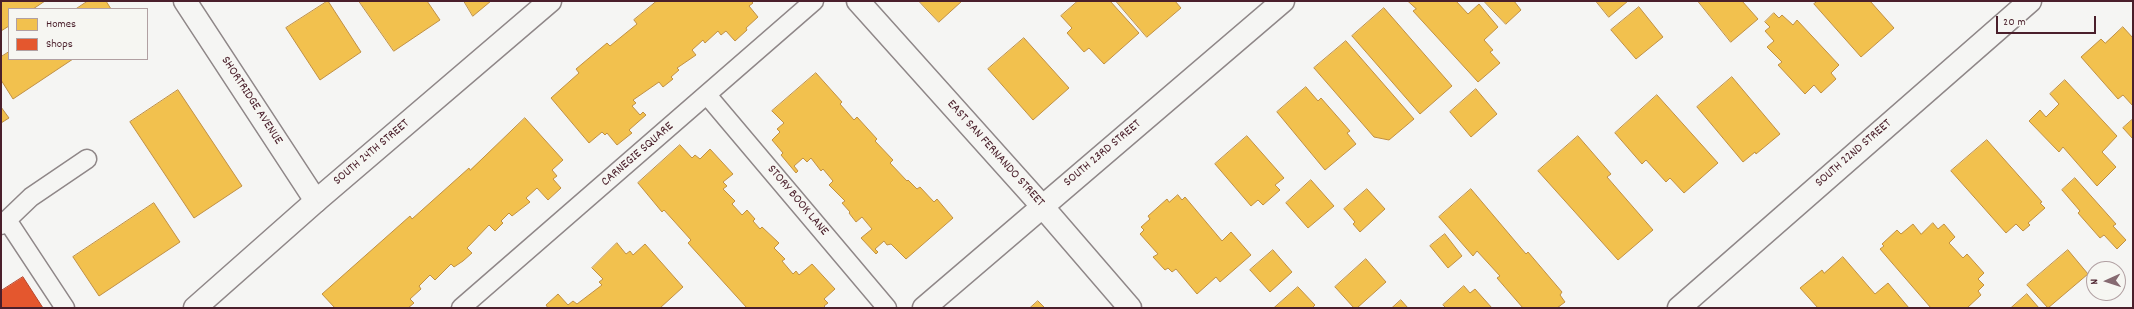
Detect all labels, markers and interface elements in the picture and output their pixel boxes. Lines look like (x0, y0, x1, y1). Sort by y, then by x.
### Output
legend (8, 8, 148, 60)
scale bar (1998, 8, 2098, 34)
text: 20 m (2003, 14, 2026, 31)
text: Homes (46, 16, 76, 33)
text: Shops (46, 36, 73, 53)
street label: SHORTRIDGE AVENUE (217, 54, 285, 148)
street label: EAST SAN FERNANDO STREET (943, 97, 1047, 211)
street label: SOUTH 24TH STREET (331, 117, 413, 189)
street label: SOUTH 23RD STREET (1061, 117, 1145, 191)
street label: SOUTH 22ND STREET (1813, 117, 1895, 191)
street label: CARNEGIE SQUARE (599, 119, 677, 191)
street label: STORY BOOK LANE (763, 163, 831, 239)
north arrow (2086, 261, 2126, 301)
text: N (2087, 278, 2103, 285)

